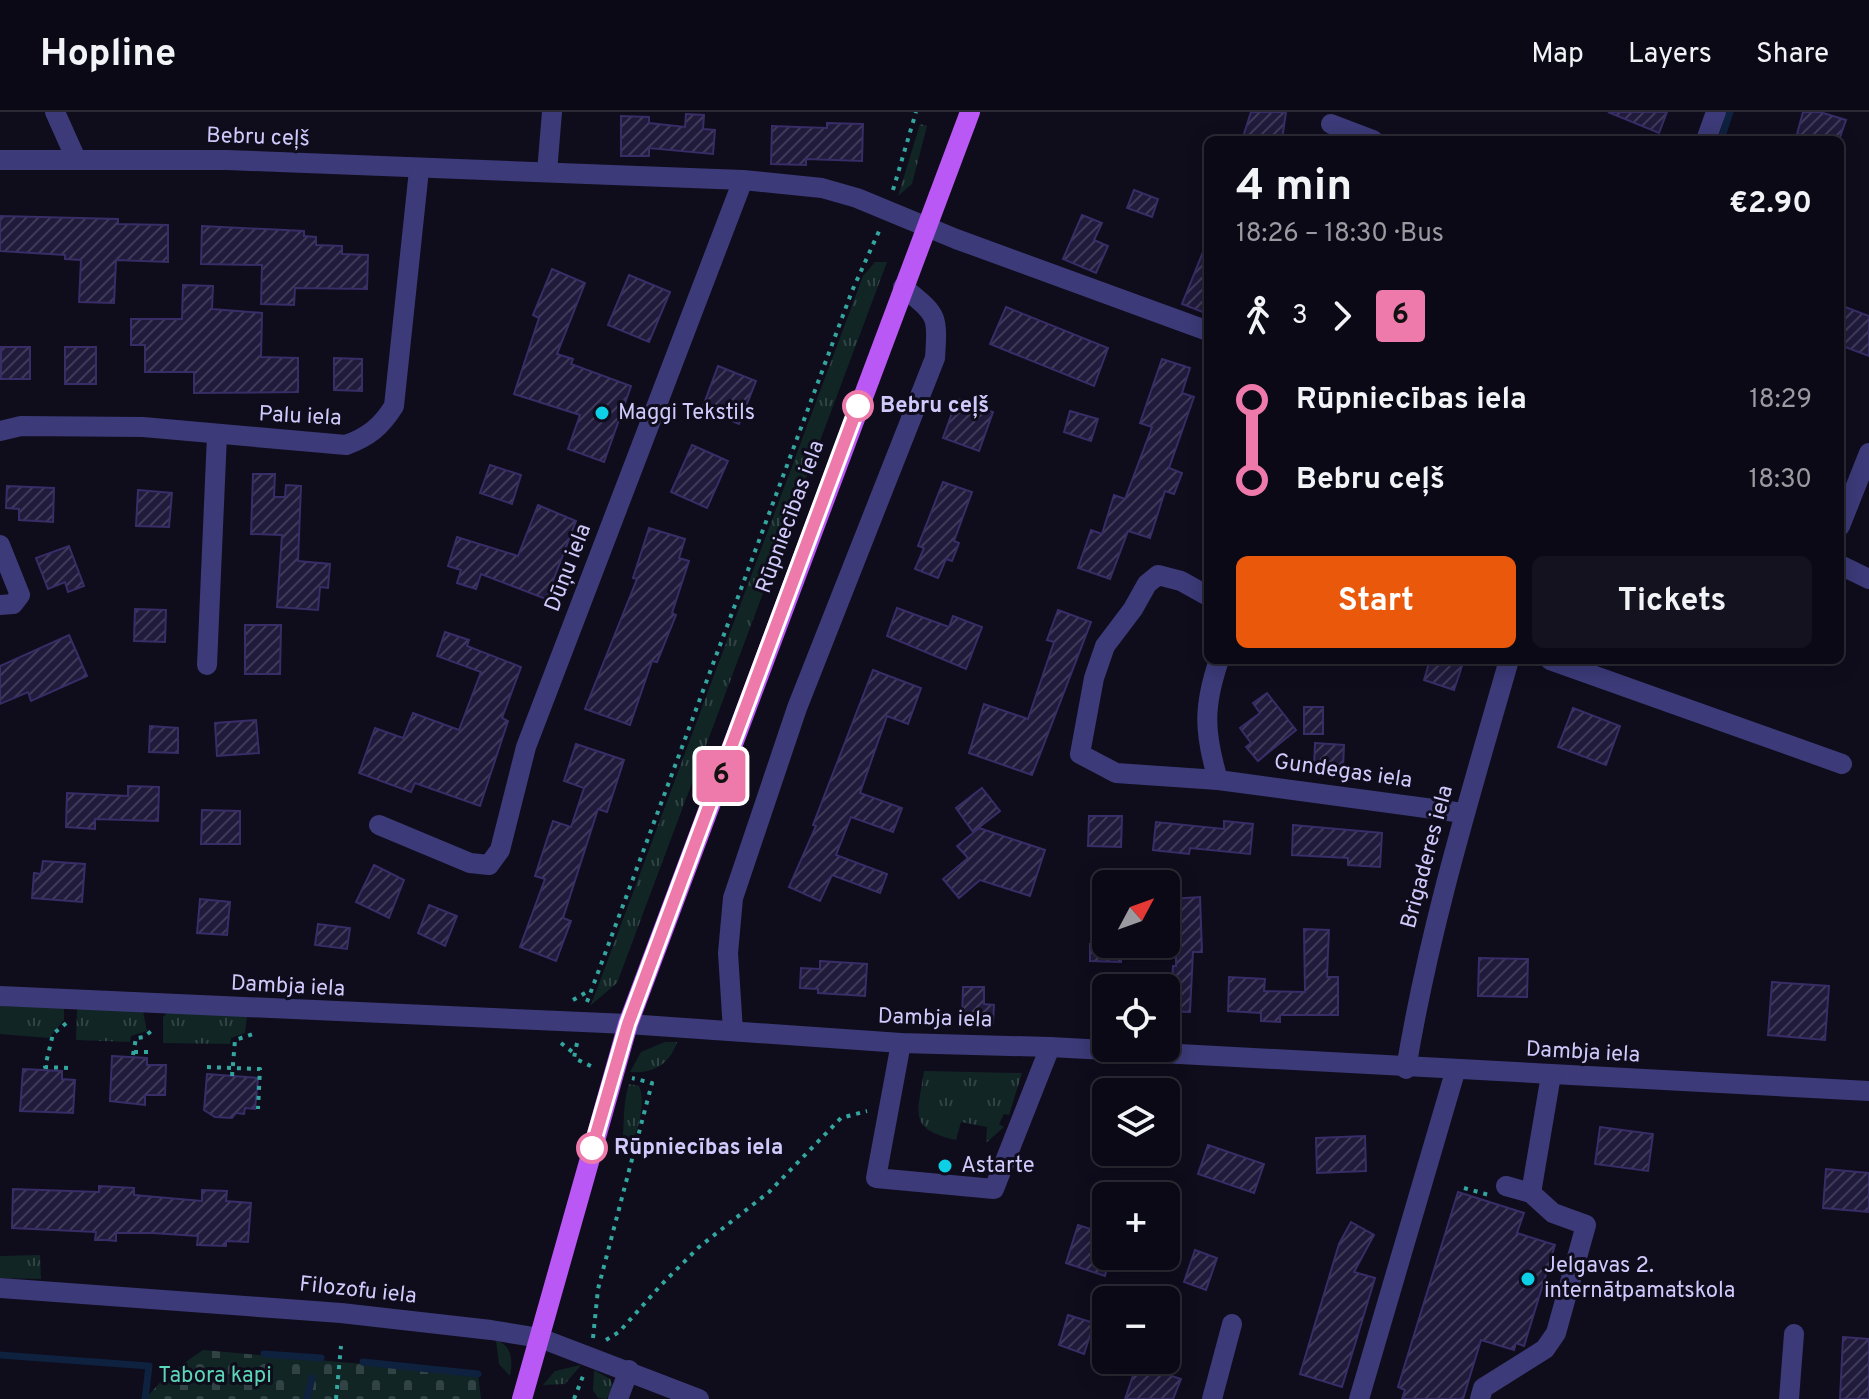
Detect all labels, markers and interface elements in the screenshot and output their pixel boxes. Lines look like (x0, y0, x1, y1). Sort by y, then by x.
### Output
text: Hopline (40, 31, 176, 80)
text: Map (1531, 37, 1584, 73)
text: Layers (1628, 37, 1712, 73)
text: Share (1756, 37, 1829, 73)
street label: Bebru ceļš (206, 123, 310, 153)
text: 4 min (1236, 160, 1352, 216)
text: €2.90 (1729, 186, 1812, 223)
text: 18:26 – 18:30 · Bus (1236, 218, 1444, 251)
icon: walk (1236, 294, 1280, 338)
icon: forward (1320, 294, 1364, 338)
text: 6 (1392, 298, 1409, 334)
text: 3 (1292, 300, 1308, 333)
text: Rūpniecības iela (1296, 382, 1527, 419)
text: 18:29 (1749, 384, 1812, 417)
marker: Bebru ceļš (843, 391, 873, 421)
place label: Bebru ceļš (880, 393, 989, 420)
place label: Maggi Tekstils (618, 400, 755, 427)
street label: Palu iela (258, 401, 342, 433)
marker: Maggi Tekstils (593, 404, 611, 422)
street label: Rūpniecības iela (751, 437, 831, 597)
text: Bebru ceļš (1296, 462, 1445, 499)
text: 18:30 (1748, 464, 1812, 497)
street label: Dūņu iela (540, 520, 598, 616)
button: Start (1236, 556, 1516, 648)
button: Tickets (1532, 556, 1812, 648)
street label: Gundegas iela (1272, 749, 1414, 795)
line badge: 6 (695, 750, 747, 802)
text: 6 (712, 758, 730, 794)
street label: Brigaderes iela (1396, 782, 1460, 932)
north arrow (1092, 870, 1180, 958)
map controls (1092, 870, 1180, 1374)
street label: Dambja iela (230, 971, 346, 1003)
button: locate (1092, 974, 1180, 1062)
street label: Dambja iela (877, 1004, 993, 1034)
street label: Dambja iela (1525, 1037, 1641, 1069)
button: layers (1092, 1078, 1180, 1166)
marker: Rūpniecības iela (577, 1133, 607, 1163)
place label: Rūpniecības iela (614, 1135, 783, 1162)
place label: Astarte (961, 1153, 1035, 1180)
marker: Astarte (936, 1157, 954, 1175)
button: + (1092, 1182, 1180, 1270)
place label: Jelgavas 2. internātpamatskola (1544, 1253, 1735, 1305)
marker: Jelgavas 2. internātpamatskola (1519, 1270, 1537, 1288)
street label: Filozofu iela (298, 1271, 418, 1311)
button: − (1092, 1286, 1180, 1374)
park label: Tabora kapi (158, 1363, 272, 1390)

